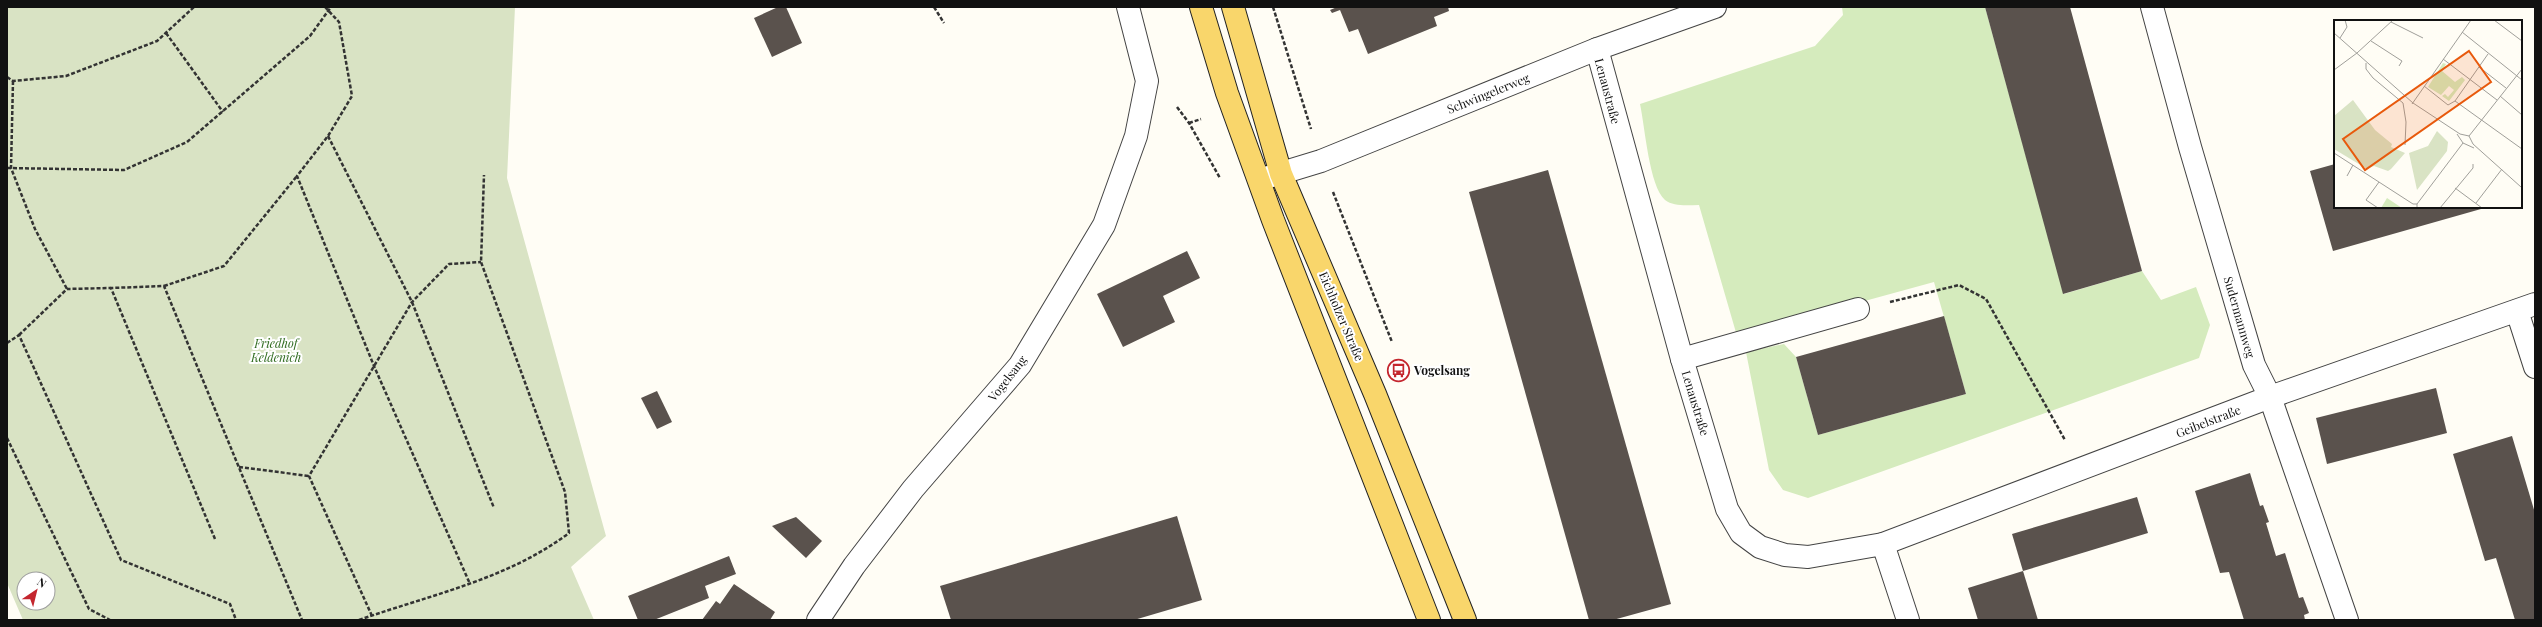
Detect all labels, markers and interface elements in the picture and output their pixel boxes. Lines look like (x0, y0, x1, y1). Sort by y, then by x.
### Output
inset map (2334, 20, 2522, 208)
street label: Lenaustraße (1592, 56, 1624, 126)
street label: Schwingelerweg (1444, 69, 1532, 117)
street label: Eichholzer Straße (1316, 269, 1368, 363)
street label: Sudermannweg (2221, 274, 2259, 360)
park label: Friedhof Keldenich (250, 335, 301, 365)
street label: Vogelsang (984, 351, 1030, 405)
bus stop icon: Vogelsang (1386, 357, 1412, 383)
place label: Vogelsang (1413, 362, 1470, 378)
street label: Lenaustraße (1679, 369, 1713, 437)
street label: Geibelstraße (2173, 401, 2243, 441)
north arrow (16, 571, 56, 611)
text: N (34, 574, 50, 591)

